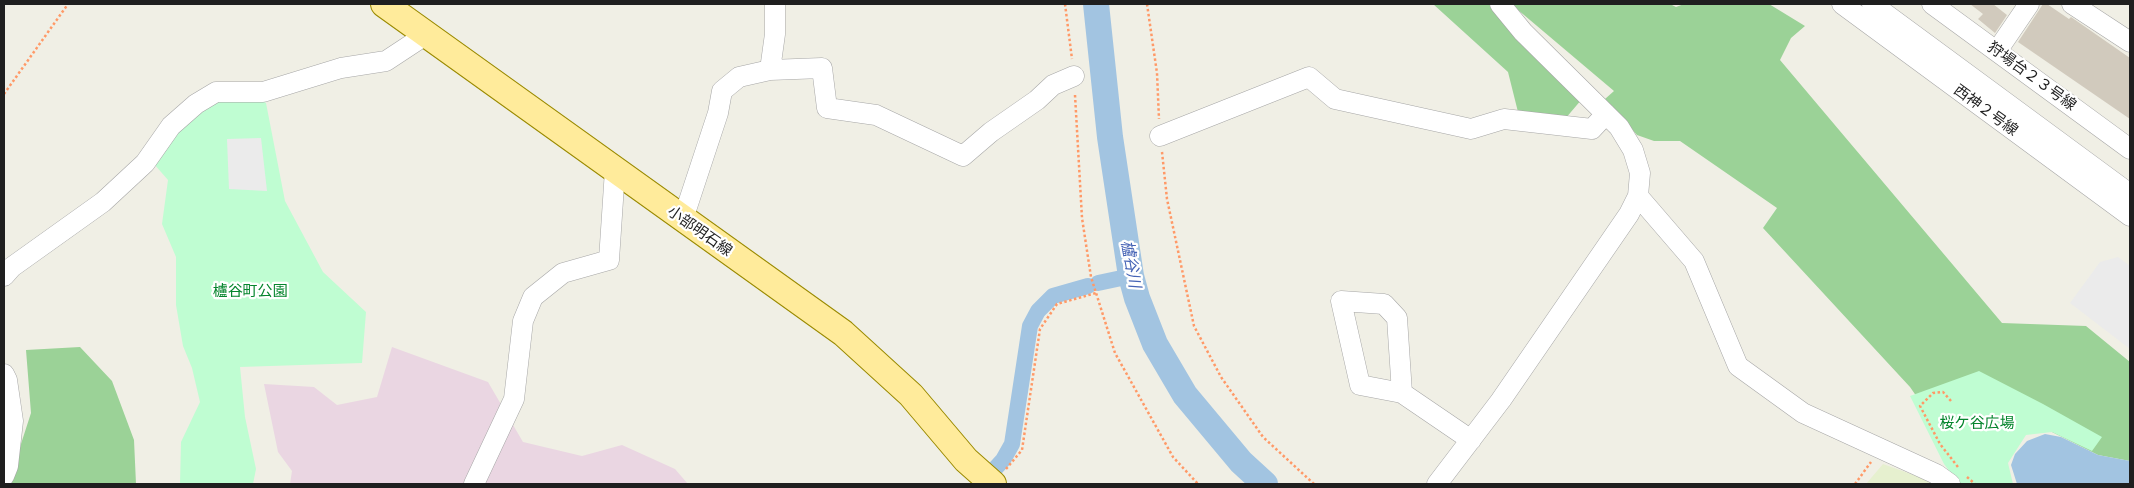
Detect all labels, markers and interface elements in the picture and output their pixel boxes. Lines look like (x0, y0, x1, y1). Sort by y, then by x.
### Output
street label: 狩場台２３号線 (1984, 38, 2080, 114)
street label: 西神２号線 (1950, 81, 2022, 139)
street label: 小部明石線 (664, 202, 736, 260)
water label: 櫨谷川 (1117, 239, 1145, 289)
park label: 櫨谷町公園 (213, 282, 287, 300)
park label: 桜ケ谷広場 (1940, 414, 2014, 432)

